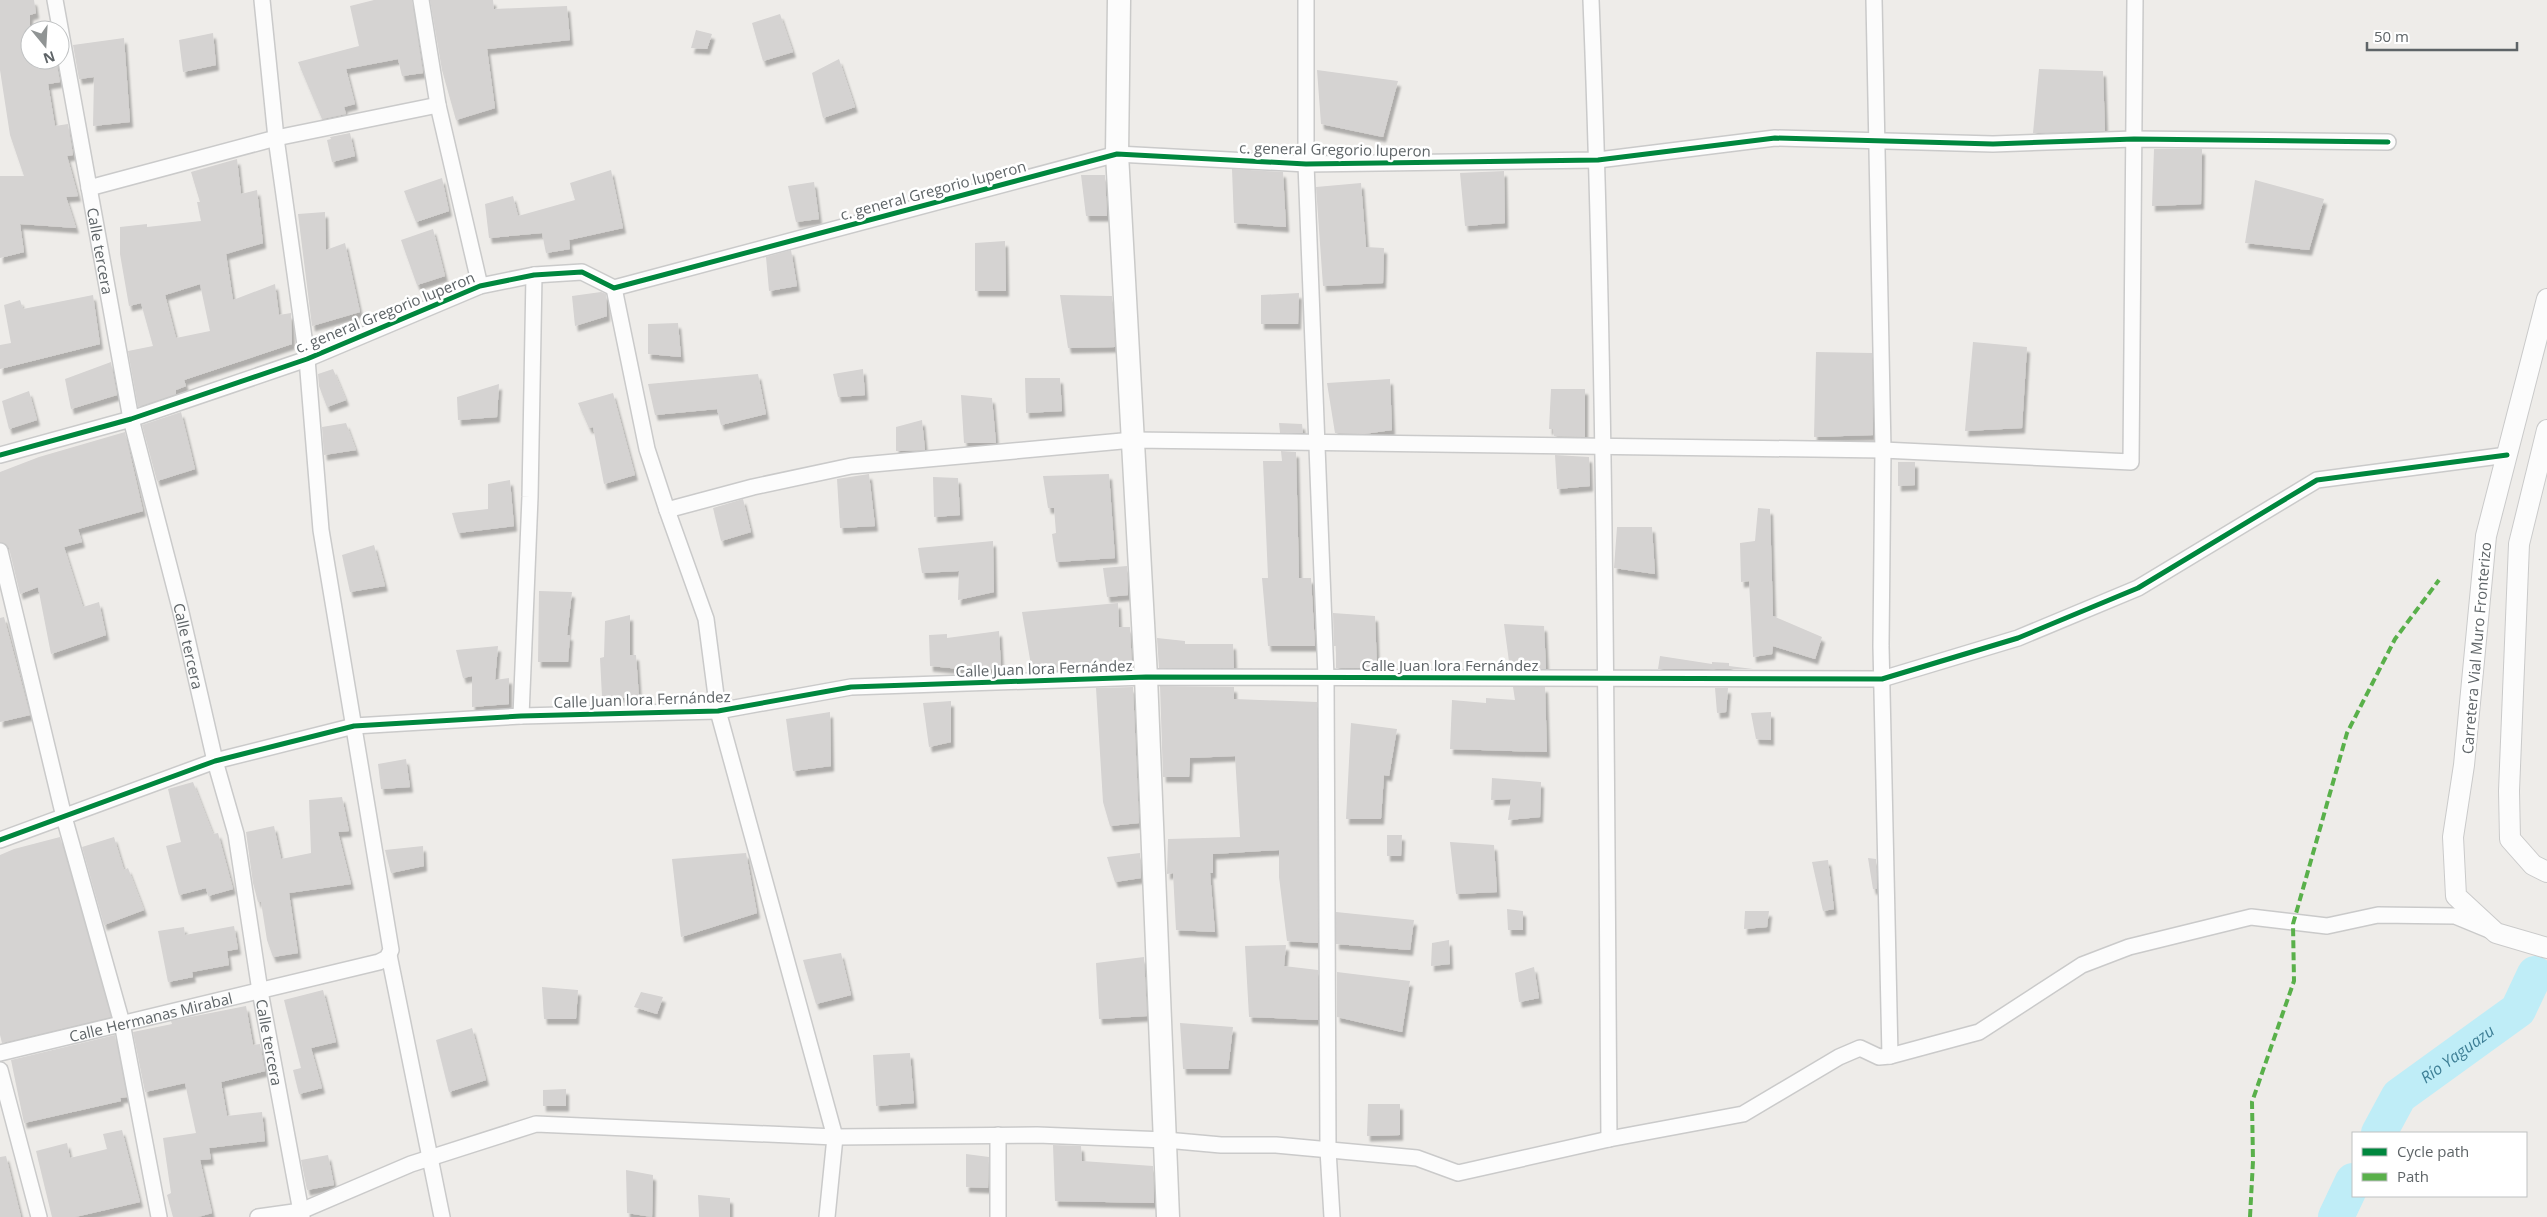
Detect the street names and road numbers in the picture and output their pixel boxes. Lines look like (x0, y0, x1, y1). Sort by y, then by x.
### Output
street label: c. general Gregorio luperon (1239, 137, 1431, 161)
street label: c. general Gregorio luperon (838, 156, 1028, 224)
street label: Calle tercera (83, 206, 118, 296)
street label: c. general Gregorio luperon (292, 267, 478, 357)
street label: Carretera Vial Muro Fronterizo (2457, 541, 2495, 755)
street label: Calle tercera (169, 601, 208, 691)
street label: Calle Juan lora Fernández (955, 655, 1133, 681)
street label: Calle Juan lora Fernández (1361, 655, 1539, 675)
street label: Calle Juan lora Fernández (553, 686, 731, 712)
street label: Calle Hermanas Mirabal (67, 988, 234, 1046)
street label: Calle tercera (252, 997, 287, 1087)

